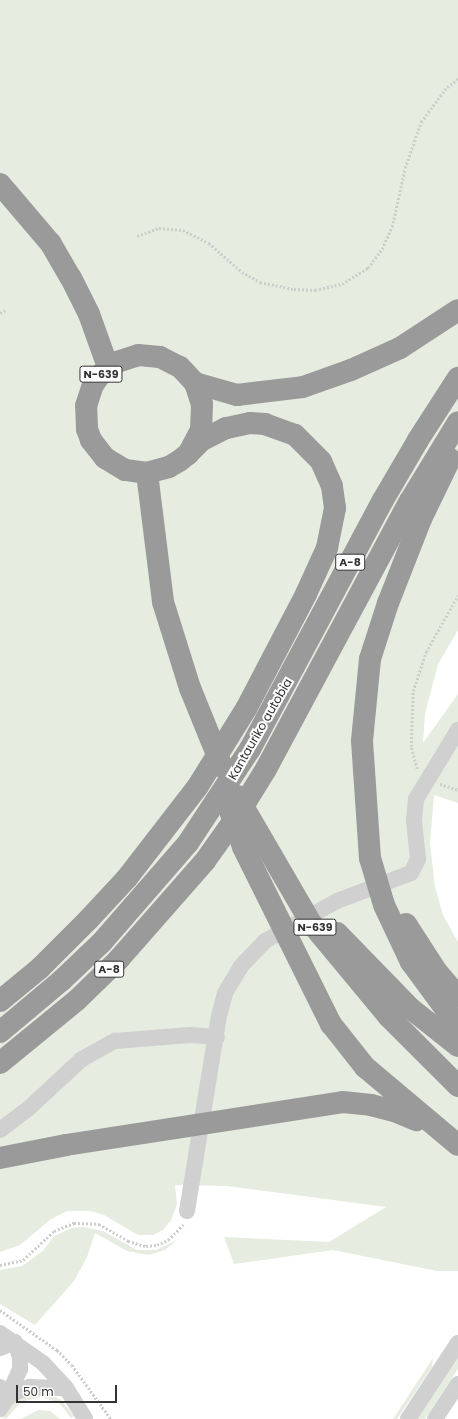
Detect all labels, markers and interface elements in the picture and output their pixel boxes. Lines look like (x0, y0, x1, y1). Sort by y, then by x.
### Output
road number: N-639 (79, 365, 123, 383)
road number: A-8 (335, 553, 365, 571)
street label: Kantauriko autobia (225, 676, 295, 782)
road number: N-639 (293, 918, 337, 936)
road number: A-8 (94, 960, 124, 978)
scale bar (18, 1377, 119, 1403)
text: 50 m (23, 1383, 54, 1400)

